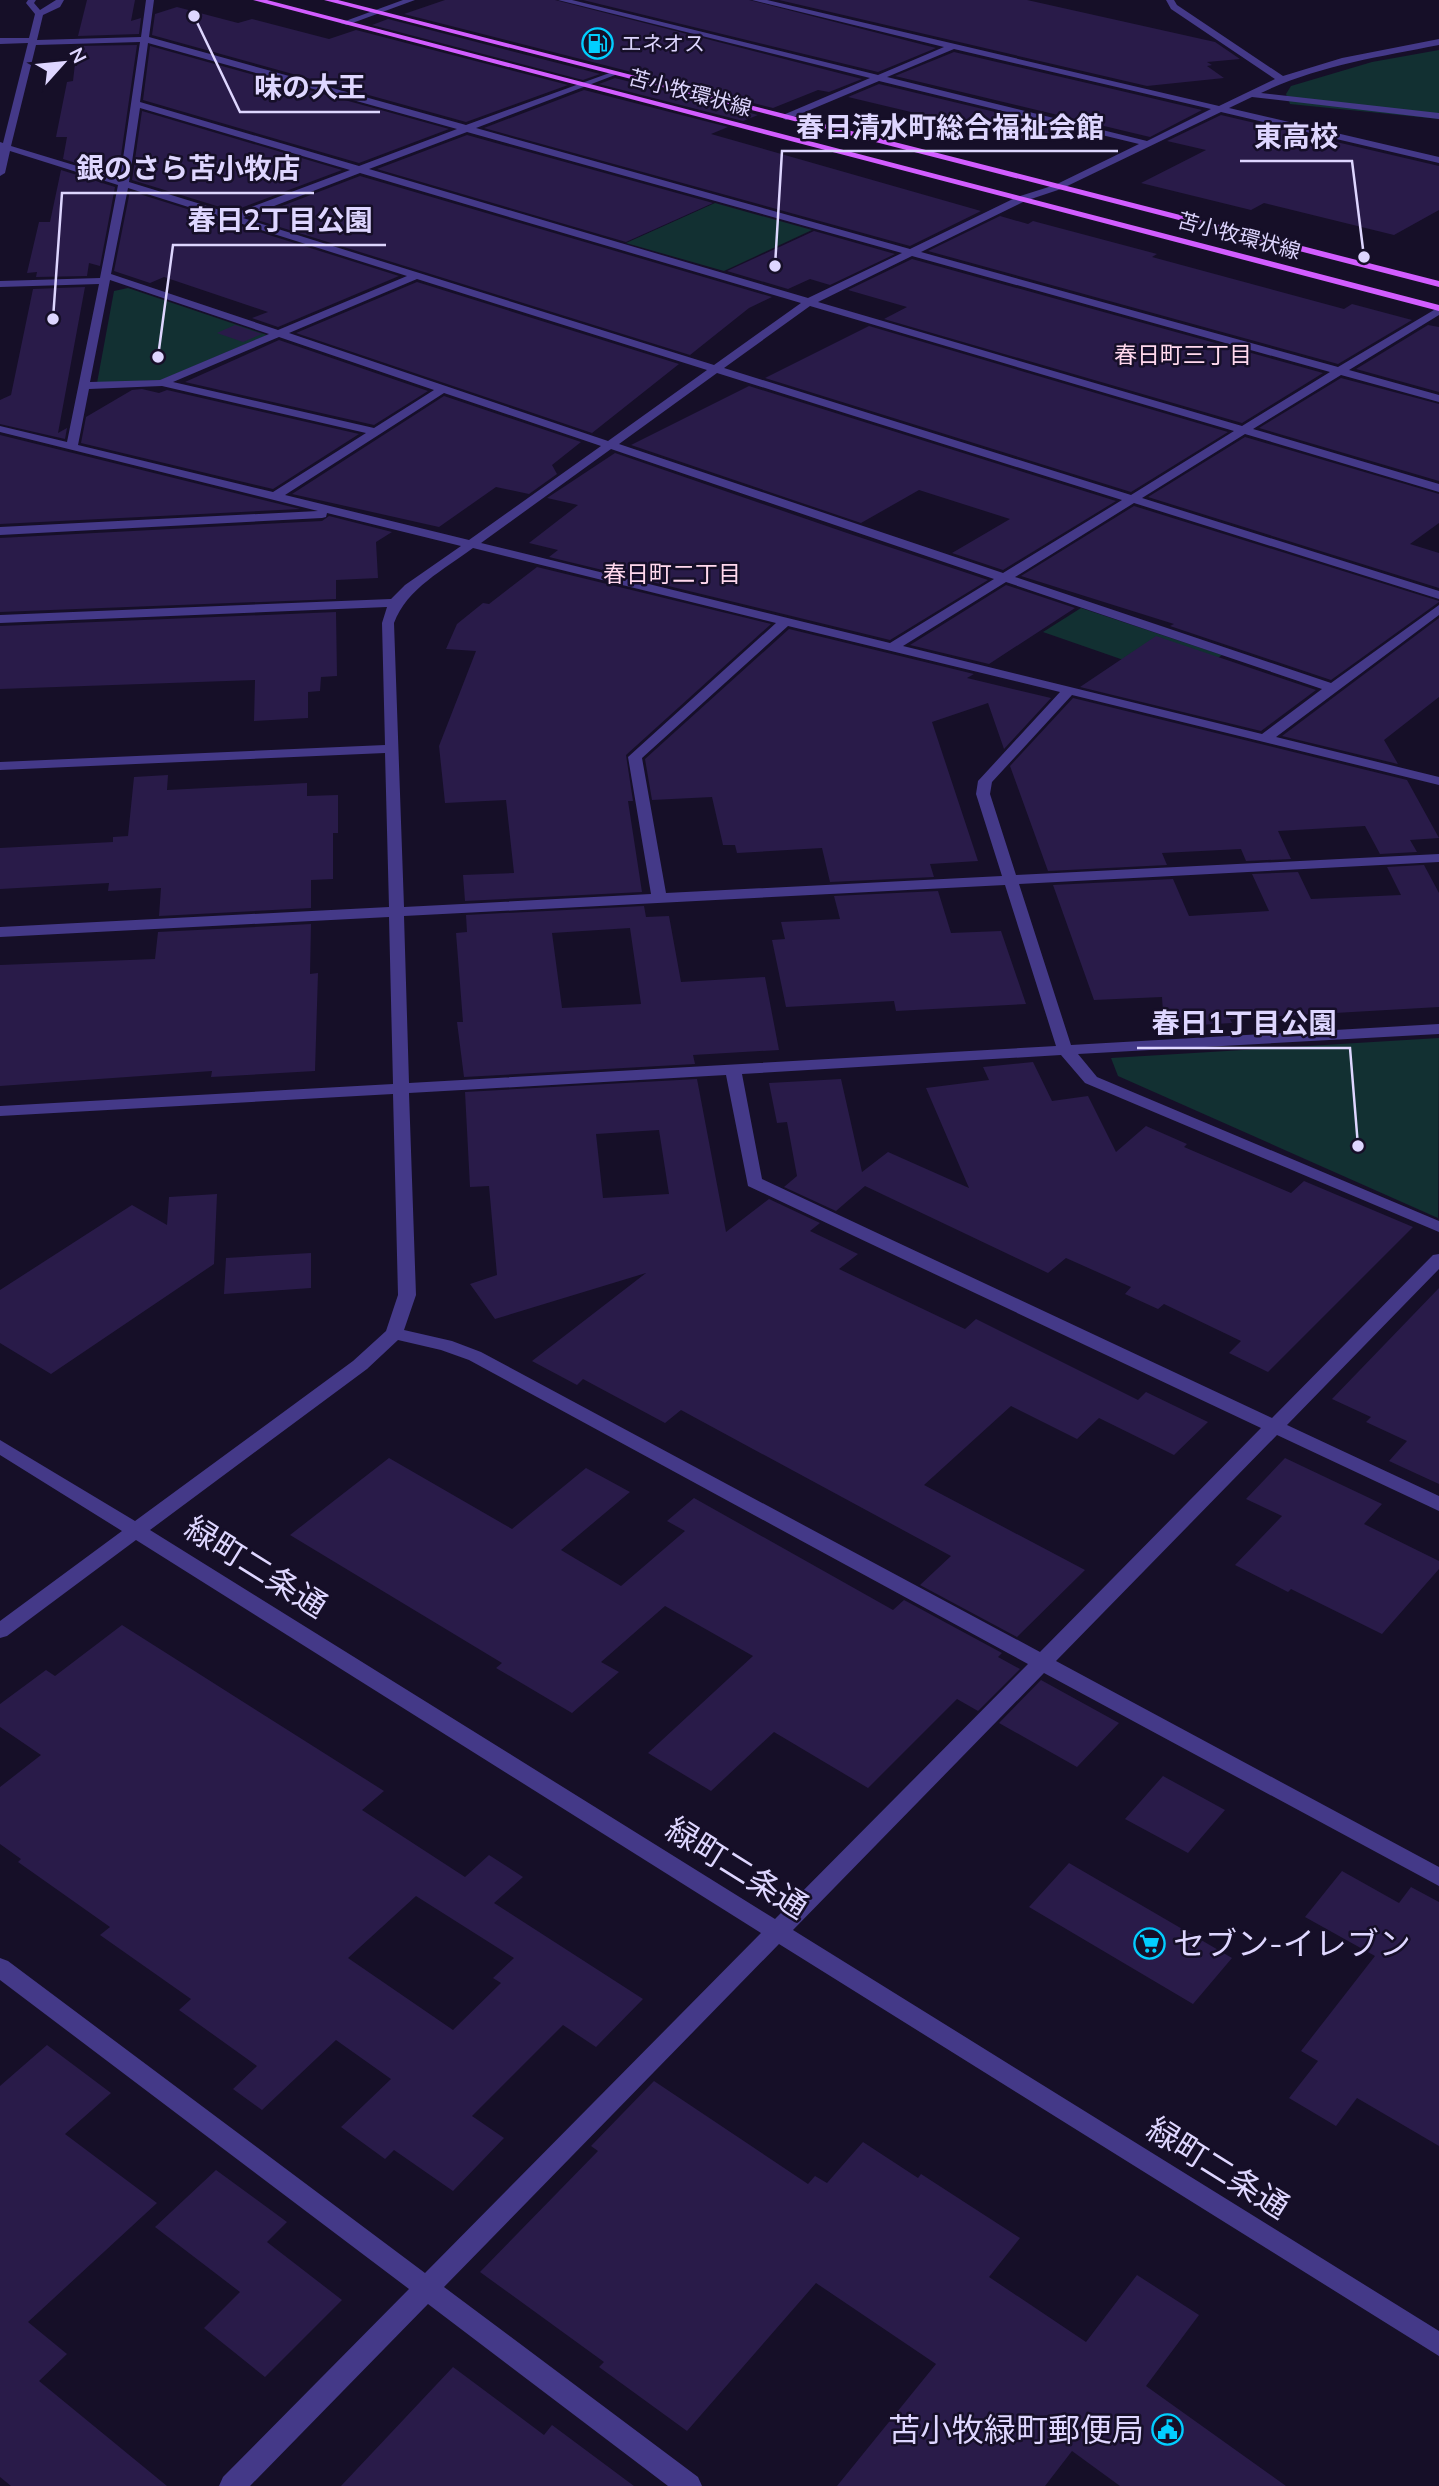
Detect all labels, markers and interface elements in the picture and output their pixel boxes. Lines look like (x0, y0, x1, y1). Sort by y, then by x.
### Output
fuel station icon: エネオス (581, 27, 615, 61)
north arrow (28, 28, 98, 98)
place label: エネオス (621, 30, 705, 56)
text: N (64, 43, 92, 67)
callout: 味の大王 (240, 63, 380, 112)
street label: 苫小牧環状線 (626, 63, 754, 121)
text: 味の大王 (254, 69, 366, 104)
callout: 春日清水町総合福祉会館 (782, 102, 1118, 151)
text: 春日清水町総合福祉会館 (796, 109, 1104, 144)
callout: 東高校 (1240, 112, 1352, 161)
text: 東高校 (1254, 118, 1338, 153)
callout: 銀のさら苫小牧店 (62, 144, 314, 193)
text: 銀のさら苫小牧店 (76, 150, 300, 185)
callout: 春日2丁目公園 (173, 196, 386, 245)
text: 春日2丁目公園 (188, 202, 372, 237)
street label: 苫小牧環状線 (1175, 206, 1303, 264)
district label: 春日町三丁目 (1114, 340, 1252, 369)
district label: 春日町二丁目 (603, 559, 741, 588)
callout: 春日1丁目公園 (1137, 999, 1350, 1048)
text: 春日1丁目公園 (1152, 1005, 1336, 1040)
street label: 緑町二条通 (178, 1507, 335, 1626)
street label: 緑町二条通 (659, 1808, 816, 1927)
place label: セブン-イレブン (1173, 1923, 1411, 1963)
supermarket icon: セブン-イレブン (1133, 1927, 1167, 1961)
street label: 緑町二条通 (1140, 2108, 1297, 2227)
place label: 苫小牧緑町郵便局 (888, 2409, 1144, 2449)
public building icon: 苫小牧緑町郵便局 (1150, 2413, 1184, 2447)

